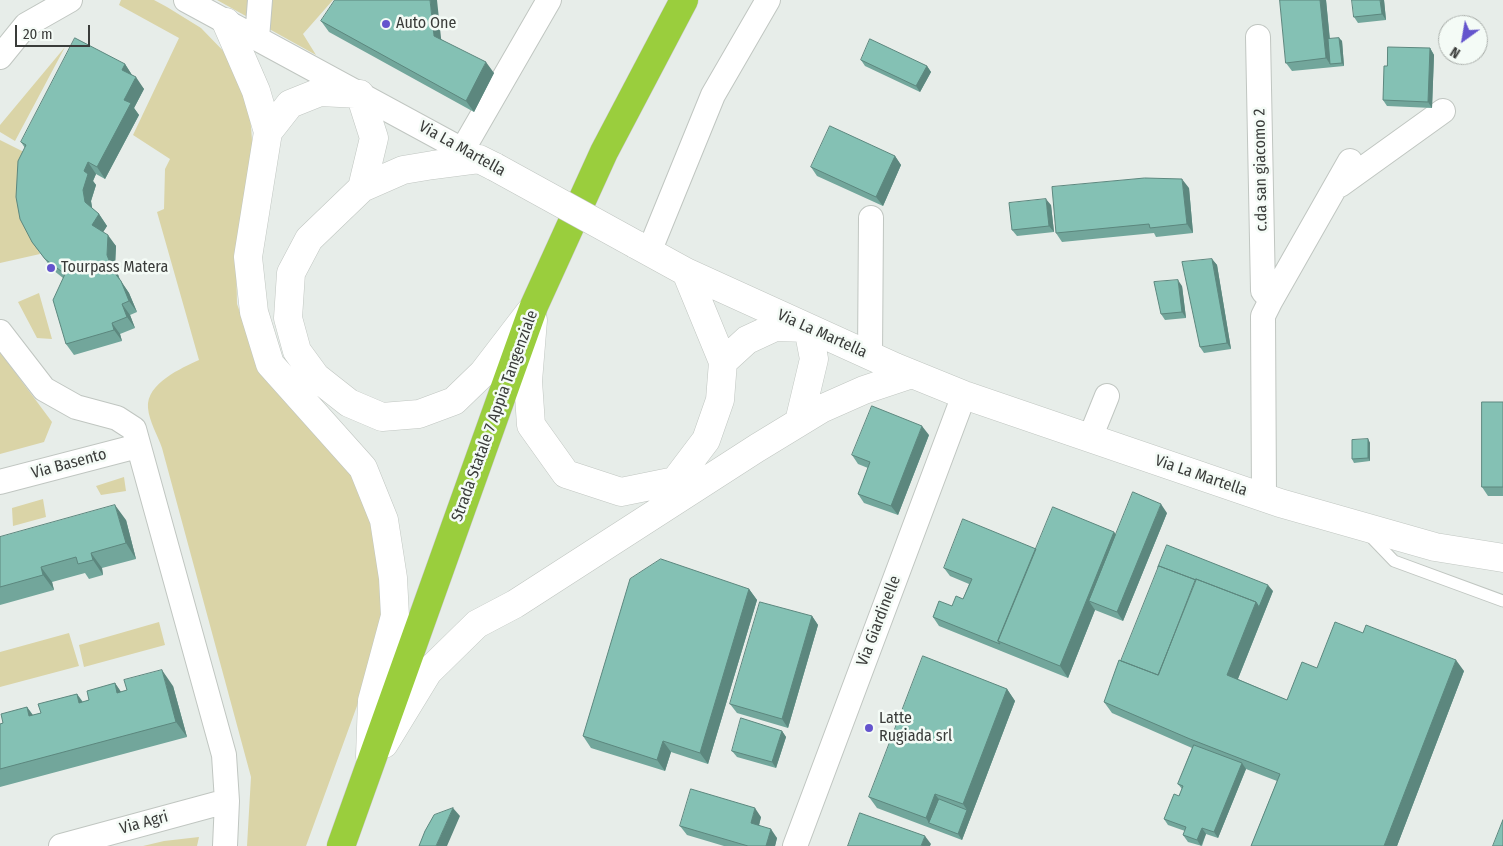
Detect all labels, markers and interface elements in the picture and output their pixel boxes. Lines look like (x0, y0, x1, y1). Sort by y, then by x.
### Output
place label: Auto One (396, 14, 456, 34)
scale bar (18, 15, 92, 47)
north arrow (1438, 15, 1488, 65)
marker: Auto One (380, 18, 392, 30)
text: 20 m (23, 25, 53, 43)
text: N (1447, 43, 1463, 62)
street label: c.da san giacomo 2 (1250, 108, 1272, 232)
street label: Via La Martella (415, 117, 509, 181)
place label: Tourpass Matera (61, 258, 168, 278)
marker: Tourpass Matera (45, 262, 57, 274)
street label: Via La Martella (774, 306, 870, 362)
street label: Strada Statale 7 Appia Tangenziale (448, 308, 542, 524)
street label: Via Basento (29, 445, 109, 483)
street label: Via La Martella (1152, 451, 1250, 501)
street label: Via Giardinelle (853, 573, 905, 669)
place label: Latte Rugiada srl (879, 709, 952, 747)
marker: Latte Rugiada srl (863, 722, 875, 734)
street label: Via Agri (118, 807, 170, 839)

